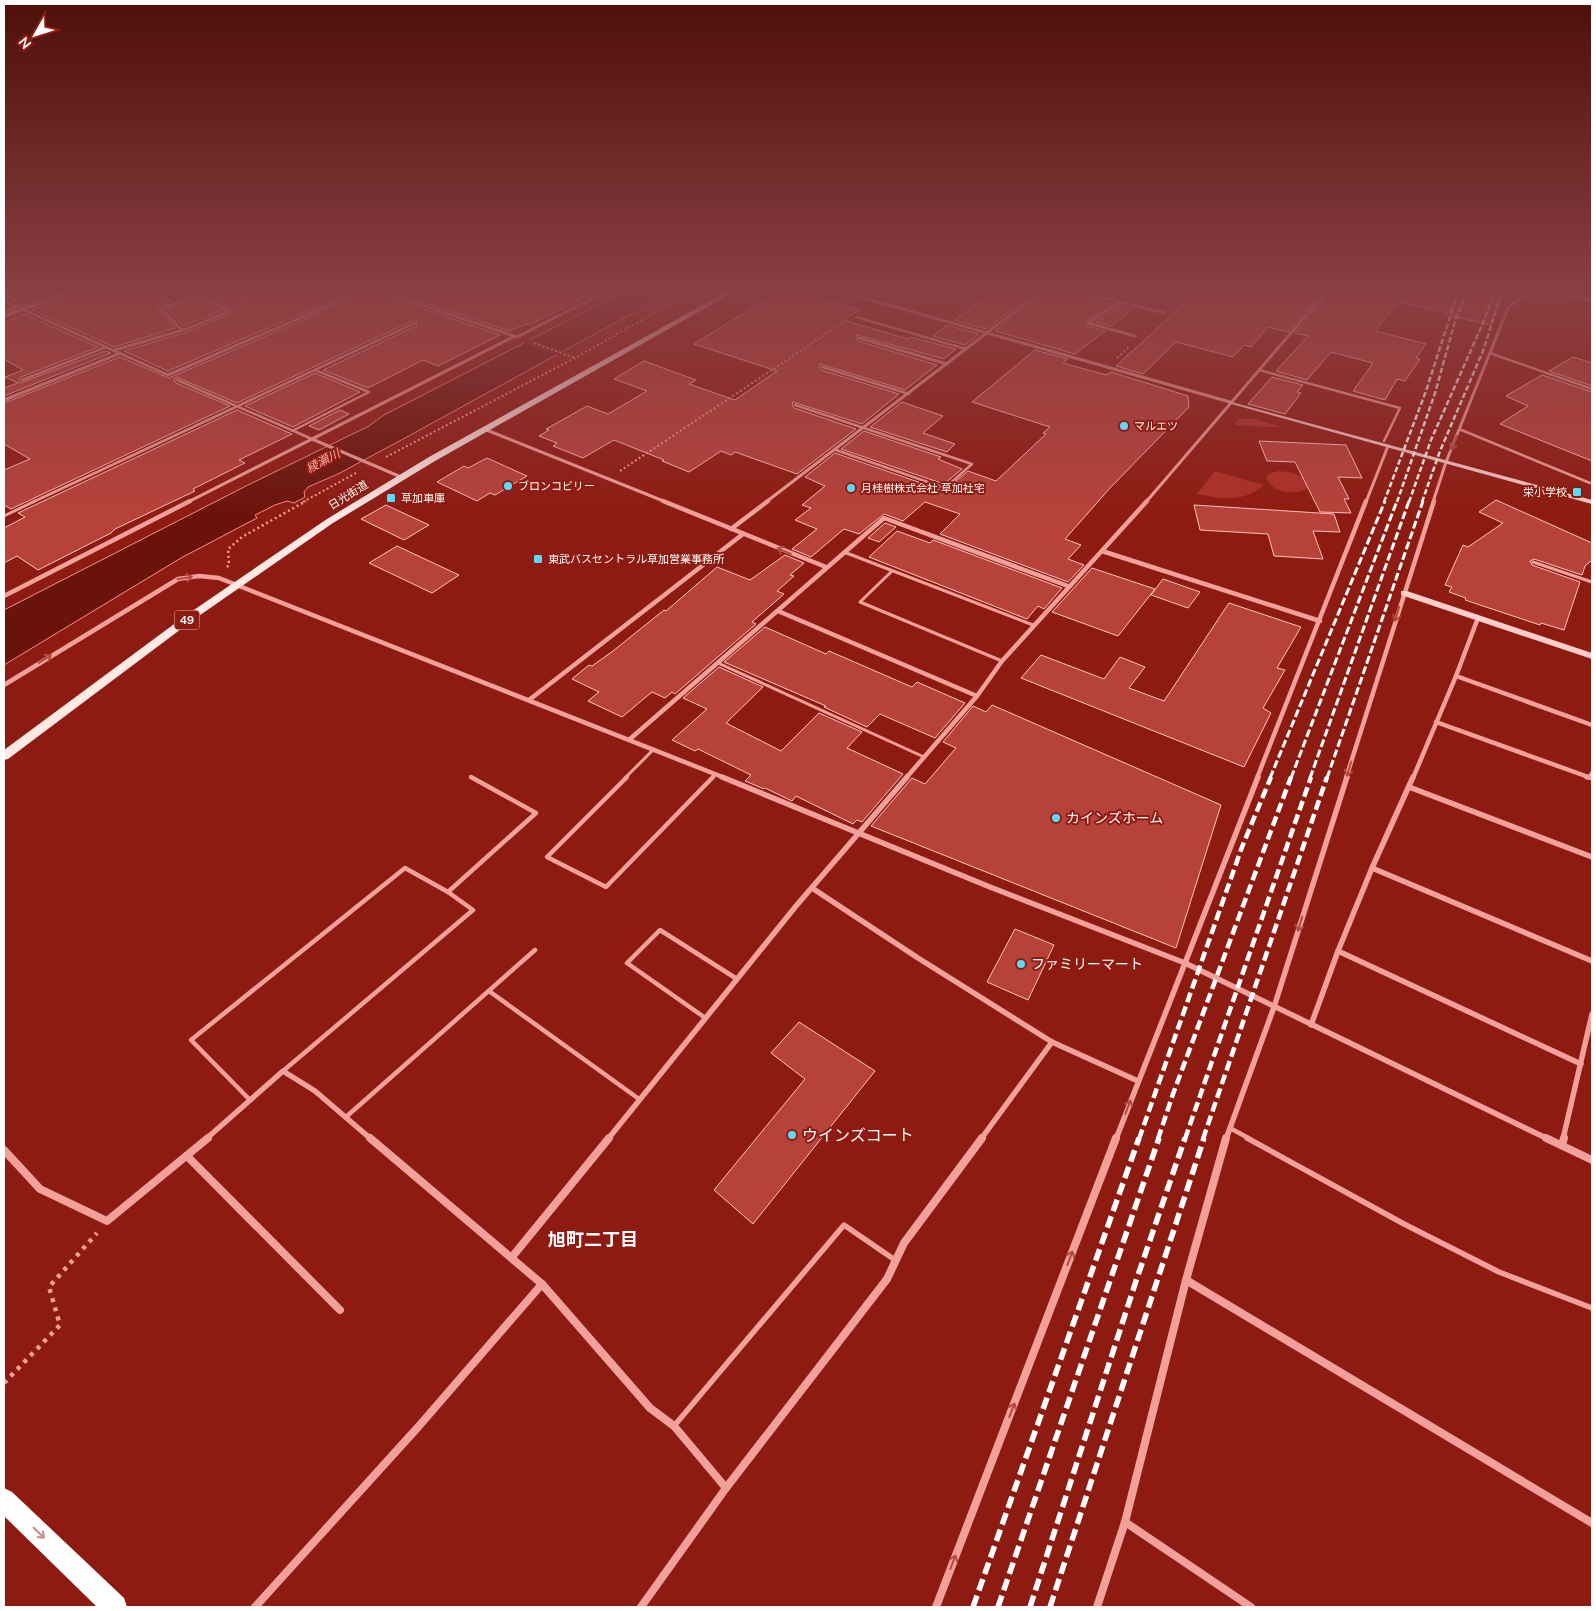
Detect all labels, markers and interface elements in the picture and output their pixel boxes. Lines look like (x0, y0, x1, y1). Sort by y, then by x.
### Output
north arrow (10, 10, 60, 60)
text: N (15, 33, 36, 53)
place label: マルエツ (1134, 419, 1178, 434)
marker: マルエツ (1118, 420, 1130, 432)
one-way arrow (1448, 436, 1457, 451)
water label: 綾瀬川 (303, 445, 344, 477)
street label: 日光街道 (326, 477, 371, 513)
place label: ブロンコビリー (518, 479, 595, 494)
marker: ブロンコビリー (502, 480, 514, 492)
place label: 月桂樹株式会社 草加社宅 (861, 481, 985, 496)
marker: 月桂樹株式会社 草加社宅 (845, 482, 857, 494)
place label: 栄小学校 (1523, 485, 1567, 500)
marker: 栄小学校 (1571, 486, 1583, 498)
place label: 草加車庫 (401, 491, 445, 506)
marker: 草加車庫 (385, 492, 397, 504)
one-way arrow (777, 546, 793, 555)
place label: 東武バスセントラル草加営業事務所 (548, 552, 725, 567)
marker: 東武バスセントラル草加営業事務所 (532, 553, 544, 565)
one-way arrow (177, 573, 193, 583)
one-way arrow (1392, 606, 1402, 622)
road number: 49 (174, 610, 200, 630)
one-way arrow (38, 654, 52, 664)
one-way arrow (1343, 761, 1353, 777)
place label: カインズホーム (1066, 809, 1163, 828)
marker: カインズホーム (1050, 812, 1062, 824)
one-way arrow (1295, 916, 1304, 932)
place label: ファミリーマート (1031, 955, 1143, 974)
marker: ファミリーマート (1015, 958, 1027, 970)
one-way arrow (1124, 1100, 1133, 1115)
place label: ウインズコート (802, 1125, 914, 1147)
marker: ウインズコート (786, 1129, 798, 1141)
district label: 旭町二丁目 (548, 1228, 638, 1252)
one-way arrow (1066, 1251, 1075, 1267)
one-way arrow (1008, 1403, 1017, 1418)
one-way arrow (33, 1527, 45, 1539)
one-way arrow (949, 1555, 958, 1570)

